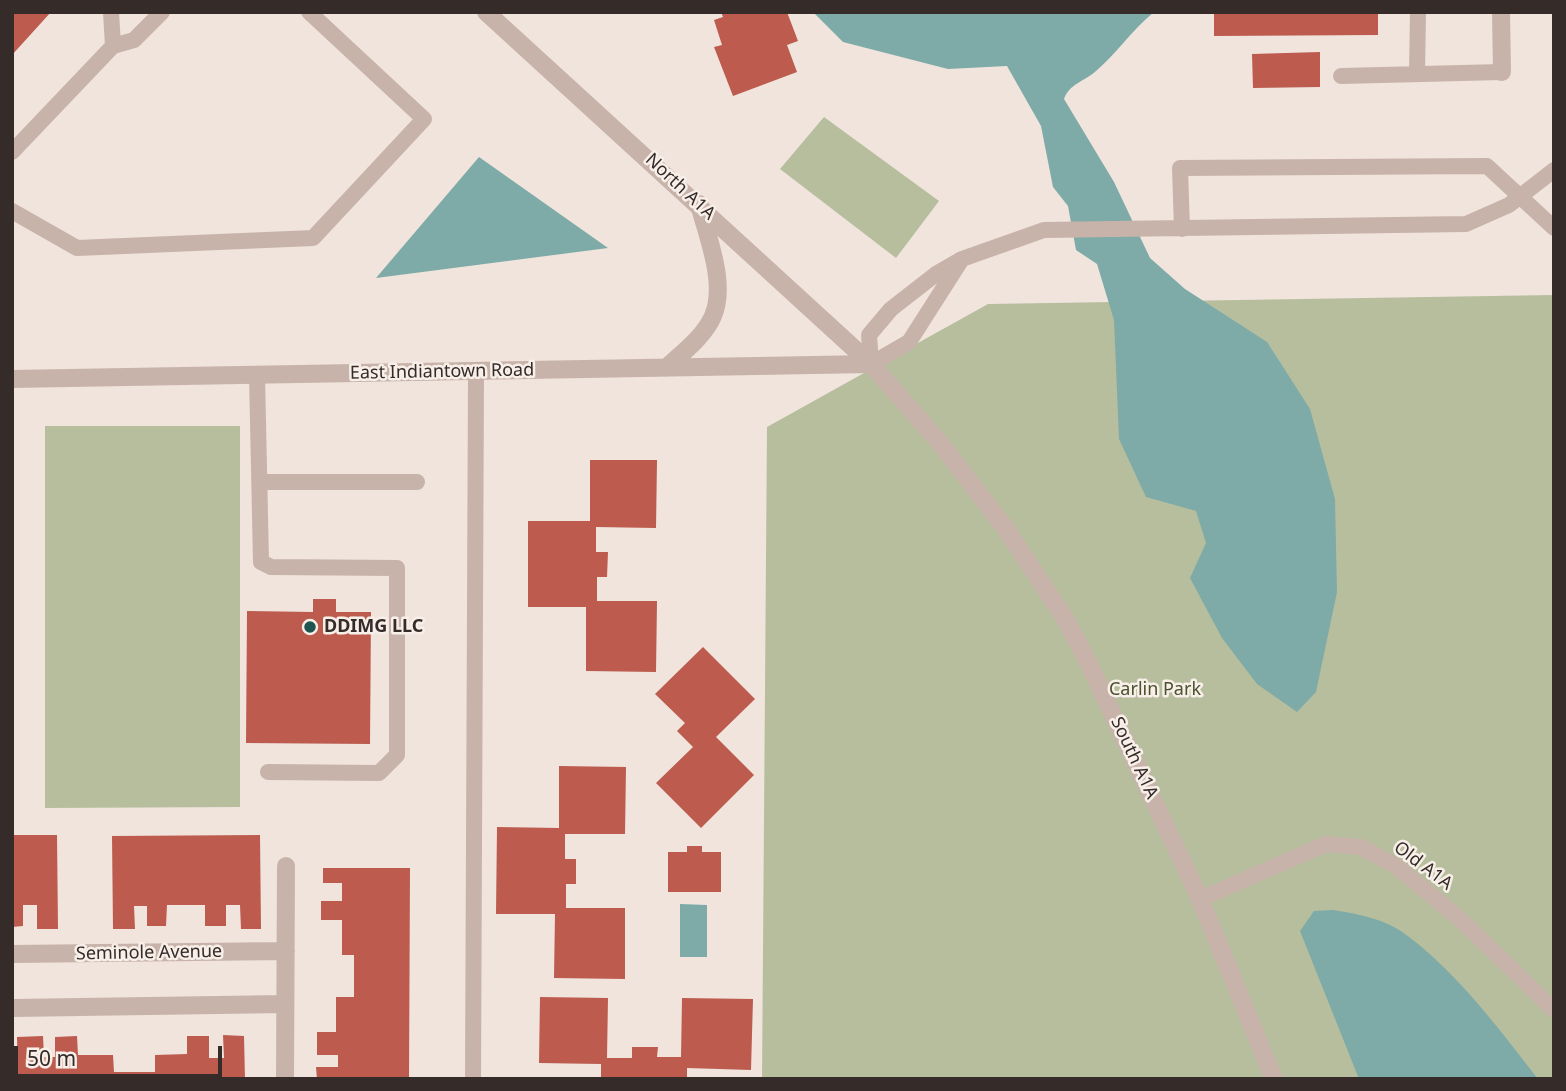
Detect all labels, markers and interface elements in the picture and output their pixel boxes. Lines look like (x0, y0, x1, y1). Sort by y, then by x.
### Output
street label: North A1A (641, 149, 719, 225)
street label: East Indiantown Road (350, 360, 534, 384)
place label: DDIMG LLC (324, 616, 423, 638)
marker: DDIMG LLC (302, 619, 318, 635)
park label: Carlin Park (1109, 679, 1201, 701)
street label: South A1A (1106, 714, 1162, 802)
street label: Old A1A (1389, 837, 1457, 895)
street label: Seminole Avenue (76, 941, 222, 965)
scale bar (18, 1032, 226, 1076)
text: 50 m (27, 1044, 76, 1072)

